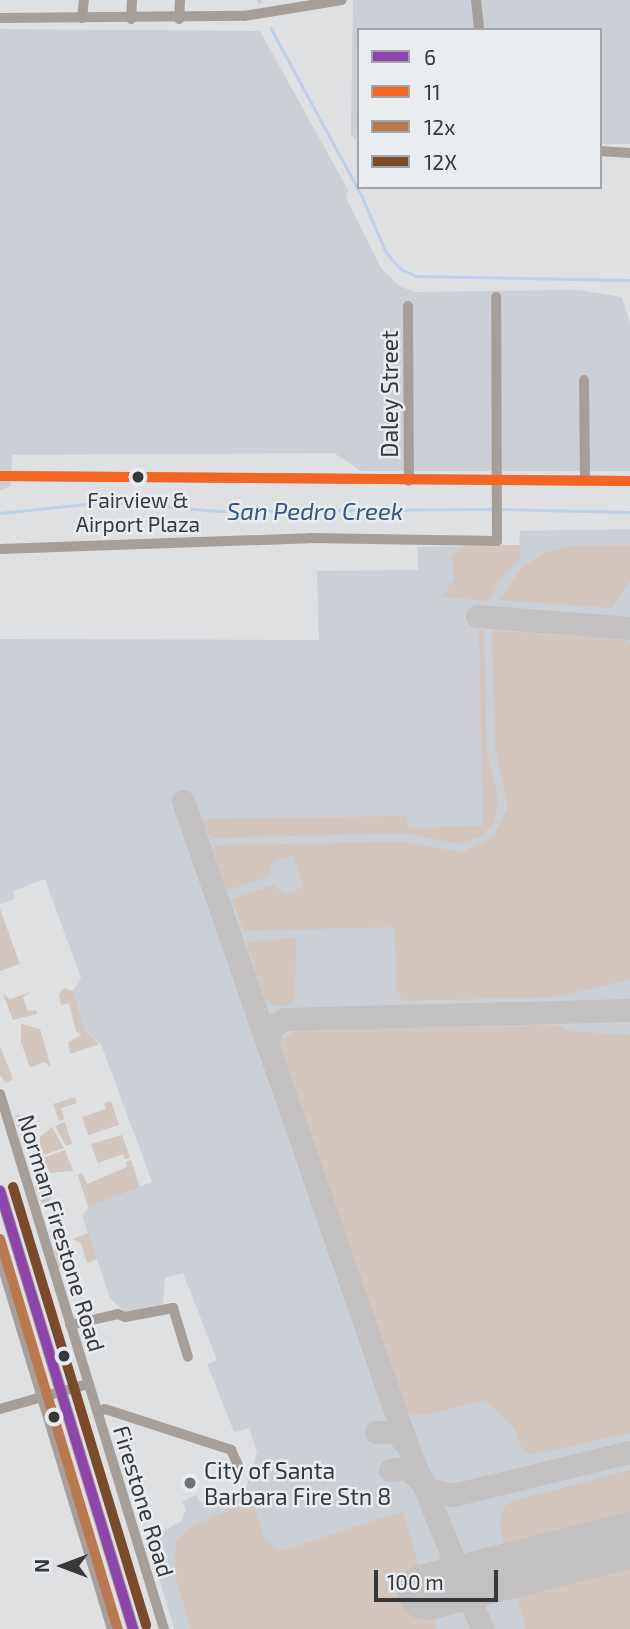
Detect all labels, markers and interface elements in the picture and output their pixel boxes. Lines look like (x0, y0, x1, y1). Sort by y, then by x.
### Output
legend (357, 28, 602, 189)
text: 6 (424, 44, 436, 69)
text: 11 (424, 79, 441, 104)
text: 12x (424, 114, 455, 139)
text: 12X (424, 149, 457, 174)
street label: Daley Street (375, 330, 403, 458)
marker: Fairview & Airport Plaza (131, 470, 145, 484)
place label: Fairview & Airport Plaza (76, 487, 200, 537)
water label: San Pedro Creek (227, 497, 403, 525)
street label: Norman Firestone Road (13, 1111, 111, 1355)
unlabelled marker (57, 1349, 71, 1363)
unlabelled marker (47, 1410, 61, 1424)
street label: Firestone Road (108, 1422, 180, 1580)
place label: City of Santa Barbara Fire Stn 8 (204, 1456, 391, 1510)
marker: City of Santa Barbara Fire Stn 8 (182, 1475, 198, 1491)
north arrow (28, 1531, 98, 1601)
scale bar (378, 1556, 502, 1600)
text: N (30, 1559, 53, 1573)
text: 100 m (387, 1569, 444, 1594)

